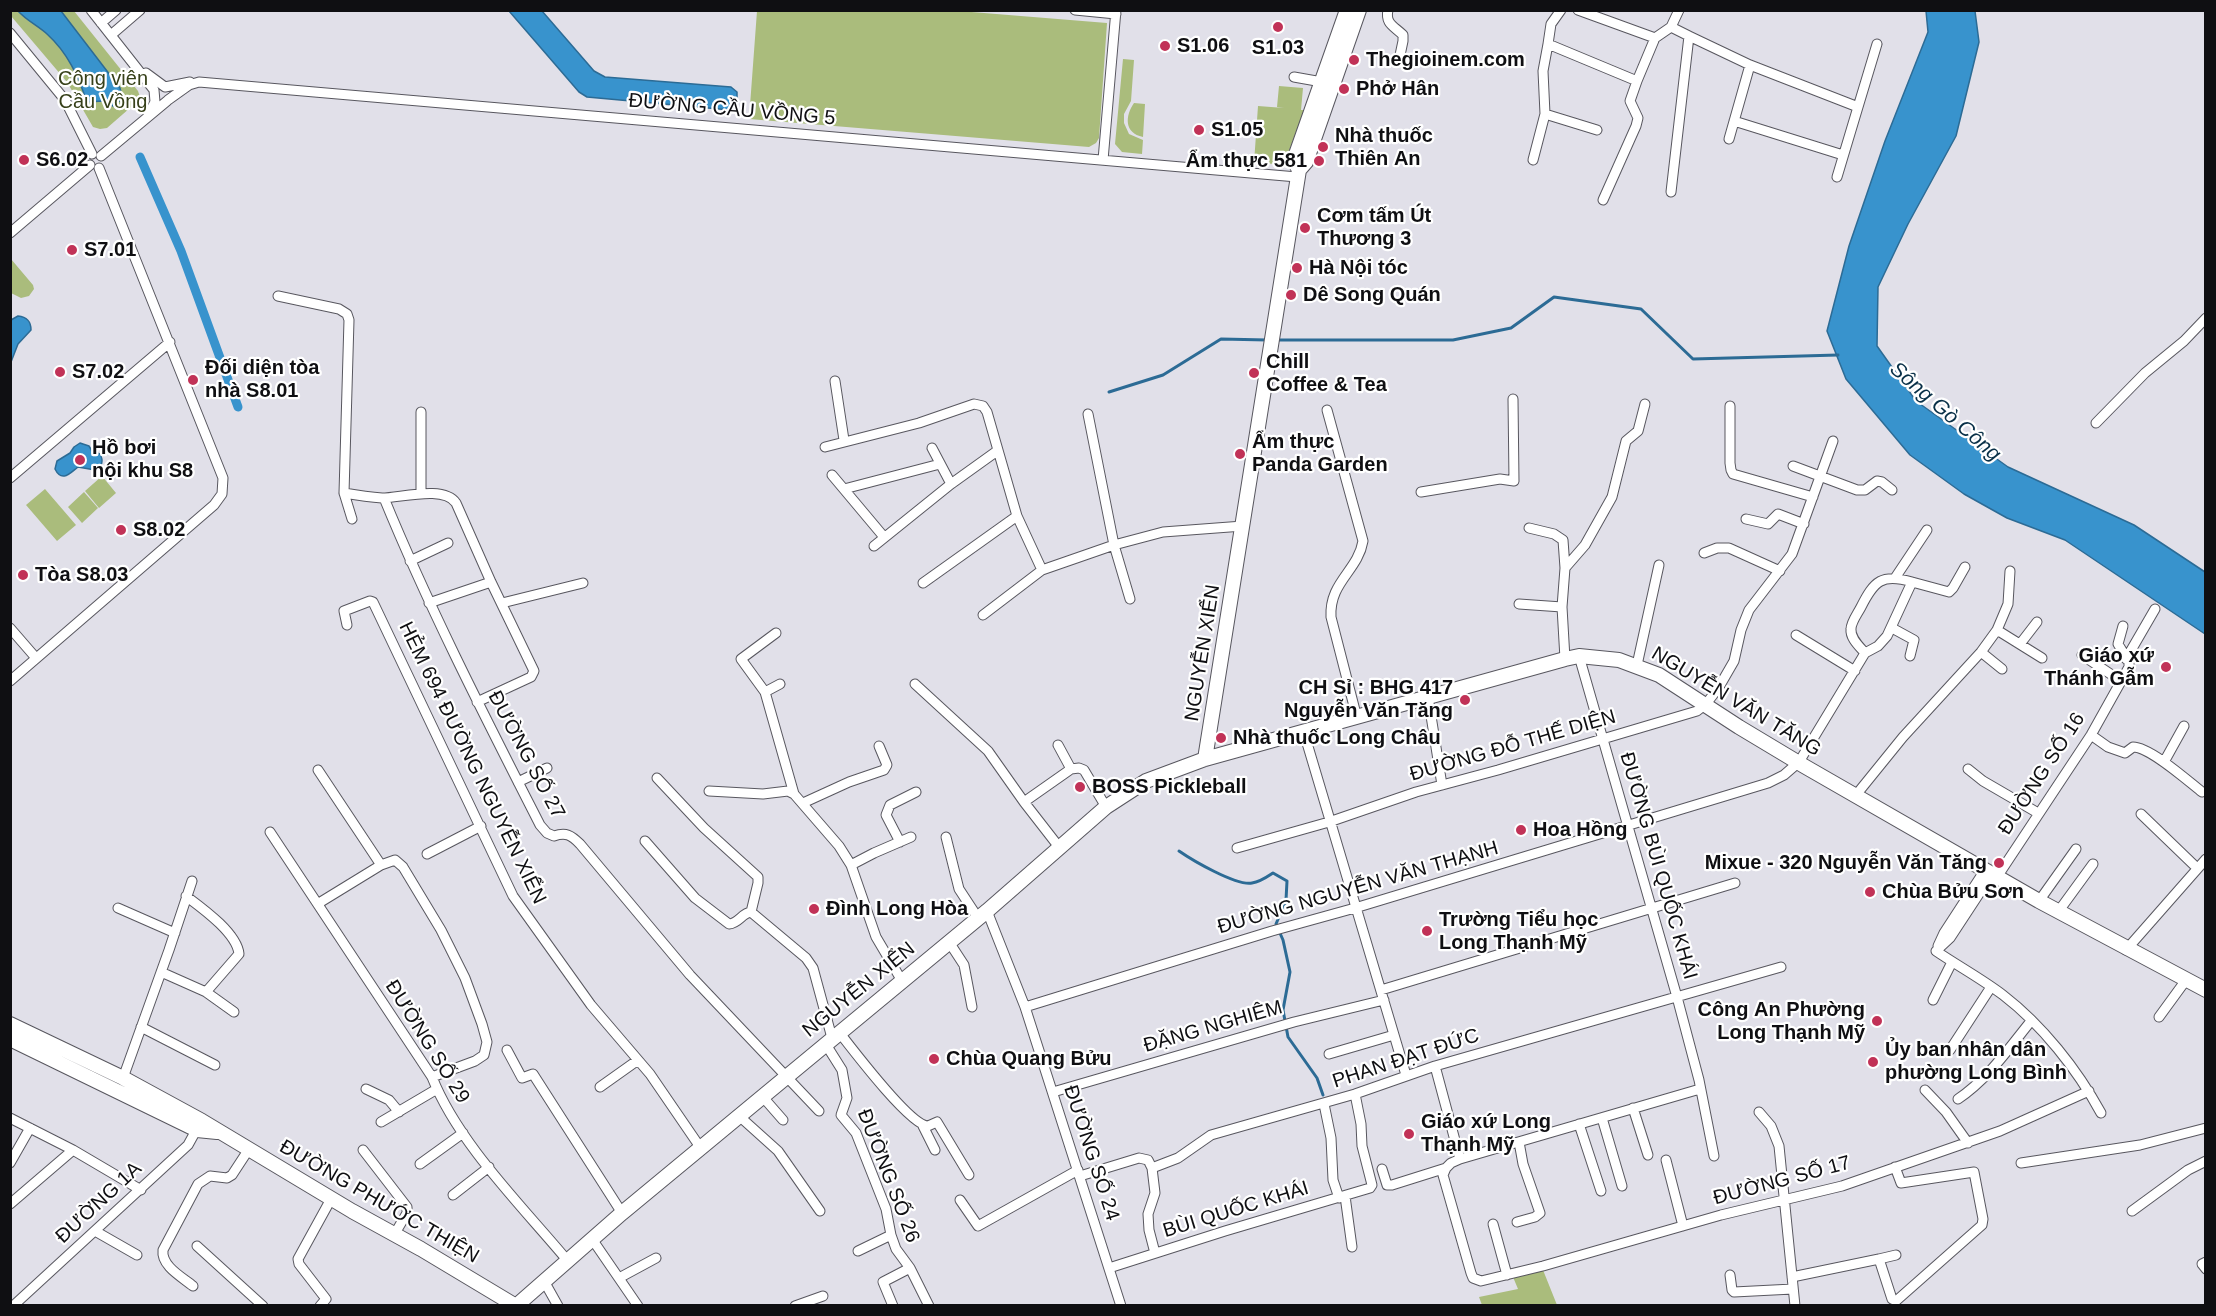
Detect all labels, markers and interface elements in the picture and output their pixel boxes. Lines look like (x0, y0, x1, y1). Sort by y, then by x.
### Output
marker: S1.03 (1271, 20, 1285, 34)
place label: S1.06 (1177, 34, 1229, 58)
place label: S1.03 (1252, 36, 1304, 60)
marker: S1.06 (1158, 39, 1172, 53)
place label: Thegioinem.com (1366, 48, 1525, 72)
marker: Thegioinem.com (1347, 53, 1361, 67)
park label: Công viên Cầu Vồng (58, 67, 148, 114)
place label: Phở Hân (1356, 77, 1439, 101)
marker: Phở Hân (1337, 82, 1351, 96)
street label: ĐƯỜNG CẦU VỒNG 5 (628, 89, 836, 131)
place label: S1.05 (1211, 118, 1263, 142)
marker: S1.05 (1192, 123, 1206, 137)
place label: Nhà thuốc Thiên An (1335, 124, 1433, 171)
marker: Nhà thuốc Thiên An (1316, 140, 1330, 154)
place label: S6.02 (36, 148, 88, 172)
place label: Ẩm thực 581 (1186, 149, 1307, 173)
marker: S6.02 (17, 153, 31, 167)
marker: Ẩm thực 581 (1312, 154, 1326, 168)
place label: Cơm tấm Út Thương 3 (1317, 204, 1431, 251)
marker: Cơm tấm Út Thương 3 (1298, 221, 1312, 235)
place label: S7.01 (84, 238, 136, 262)
marker: S7.01 (65, 243, 79, 257)
place label: Hà Nội tóc (1309, 256, 1408, 280)
marker: Hà Nội tóc (1290, 261, 1304, 275)
place label: Dê Song Quán (1303, 283, 1441, 307)
marker: Dê Song Quán (1284, 288, 1298, 302)
place label: Chill Coffee & Tea (1266, 350, 1387, 397)
place label: Đối diện tòa nhà S8.01 (205, 356, 319, 403)
water label: Sông Gò Công (1884, 357, 2006, 467)
place label: S7.02 (72, 360, 124, 384)
marker: S7.02 (53, 365, 67, 379)
marker: Chill Coffee & Tea (1247, 366, 1261, 380)
marker: Đối diện tòa nhà S8.01 (186, 373, 200, 387)
place label: Ẩm thực Panda Garden (1252, 430, 1388, 477)
place label: Hồ bơi nội khu S8 (92, 436, 193, 483)
marker: Ẩm thực Panda Garden (1233, 447, 1247, 461)
marker: Hồ bơi nội khu S8 (73, 453, 87, 467)
place label: S8.02 (133, 518, 185, 542)
marker: S8.02 (114, 523, 128, 537)
place label: Tòa S8.03 (35, 563, 128, 587)
marker: Tòa S8.03 (16, 568, 30, 582)
street label: NGUYỄN XIỂN (1180, 583, 1226, 723)
street label: HẺM 694 ĐƯỜNG NGUYỄN XIỂN (393, 618, 551, 908)
street label: NGUYỄN VĂN TĂNG (1647, 642, 1825, 762)
place label: Giáo xứ Thánh Gẫm (2044, 644, 2154, 691)
marker: Giáo xứ Thánh Gẫm (2159, 660, 2173, 674)
place label: CH Sỉ : BHG 417 Nguyễn Văn Tăng (1284, 676, 1453, 723)
street label: ĐƯỜNG SỐ 27 (482, 687, 570, 823)
marker: CH Sỉ : BHG 417 Nguyễn Văn Tăng (1458, 693, 1472, 707)
street label: ĐƯỜNG ĐỖ THẾ DIỆN (1407, 705, 1619, 787)
street label: ĐƯỜNG SỐ 16 (1994, 708, 2090, 840)
place label: Nhà thuốc Long Châu (1233, 726, 1441, 750)
marker: Nhà thuốc Long Châu (1214, 731, 1228, 745)
street label: ĐƯỜNG BÙI QUỐC KHÁI (1614, 750, 1702, 982)
place label: BOSS Pickleball (1092, 775, 1247, 799)
marker: BOSS Pickleball (1073, 780, 1087, 794)
place label: Hoa Hồng (1533, 818, 1627, 842)
marker: Hoa Hồng (1514, 823, 1528, 837)
street label: ĐƯỜNG NGUYỄN VĂN THẠNH (1215, 836, 1501, 940)
place label: Mixue - 320 Nguyễn Văn Tăng (1705, 851, 1987, 875)
marker: Mixue - 320 Nguyễn Văn Tăng (1992, 856, 2006, 870)
place label: Chùa Bửu Sơn (1882, 880, 2024, 904)
marker: Chùa Bửu Sơn (1863, 885, 1877, 899)
place label: Đình Long Hòa (826, 897, 968, 921)
marker: Đình Long Hòa (807, 902, 821, 916)
place label: Trường Tiểu học Long Thạnh Mỹ (1439, 908, 1598, 955)
marker: Trường Tiểu học Long Thạnh Mỹ (1420, 924, 1434, 938)
street label: NGUYỄN XIỂN (798, 937, 920, 1043)
street label: ĐƯỜNG SỐ 29 (379, 976, 475, 1108)
street label: ĐẶNG NGHIÊM (1141, 996, 1285, 1058)
place label: Công An Phường Long Thạnh Mỹ (1697, 998, 1865, 1045)
marker: Công An Phường Long Thạnh Mỹ (1870, 1014, 1884, 1028)
street label: PHAN ĐẠT ĐỨC (1330, 1024, 1482, 1094)
place label: Ủy ban nhân dân phường Long Bình (1885, 1038, 2067, 1085)
place label: Chùa Quang Bửu (946, 1047, 1112, 1071)
marker: Chùa Quang Bửu (927, 1052, 941, 1066)
marker: Ủy ban nhân dân phường Long Bình (1866, 1055, 1880, 1069)
street label: ĐƯỜNG SỐ 24 (1058, 1082, 1124, 1224)
street label: ĐƯỜNG SỐ 26 (852, 1106, 924, 1246)
place label: Giáo xứ Long Thạnh Mỹ (1421, 1110, 1551, 1157)
marker: Giáo xứ Long Thạnh Mỹ (1402, 1127, 1416, 1141)
street label: ĐƯỜNG PHƯỚC THIỆN (275, 1135, 483, 1269)
street label: ĐƯỜNG SỐ 17 (1711, 1151, 1853, 1211)
street label: ĐƯỜNG 1A (51, 1157, 147, 1249)
street label: BÙI QUỐC KHÁI (1160, 1176, 1312, 1244)

